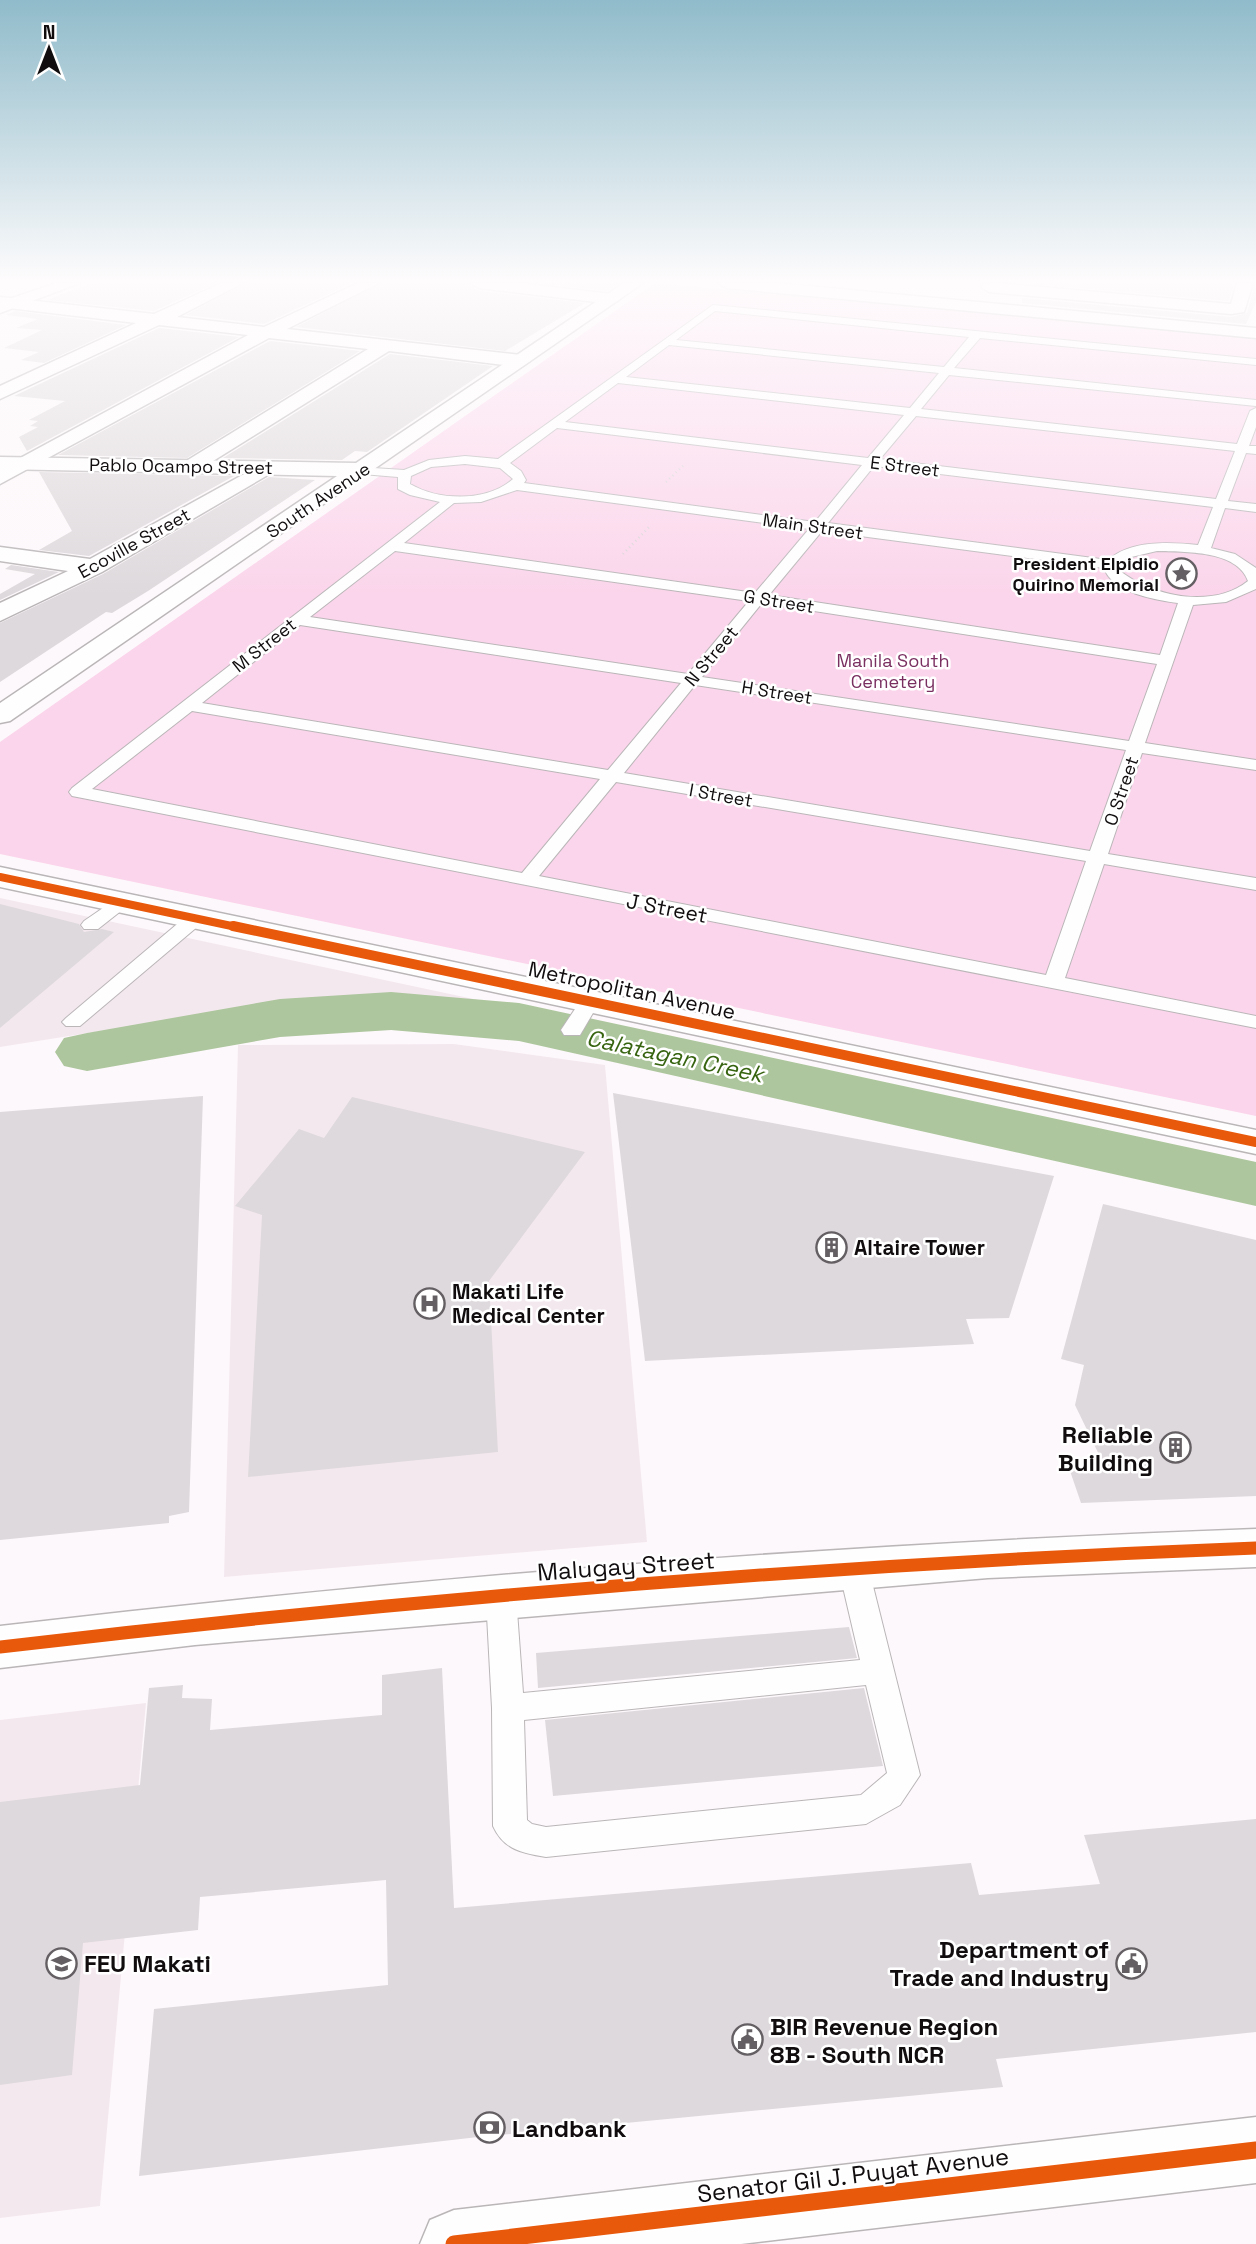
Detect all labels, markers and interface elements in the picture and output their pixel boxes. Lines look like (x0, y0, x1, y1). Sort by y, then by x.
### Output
north arrow (14, 14, 84, 84)
text: N (43, 20, 55, 45)
street label: E Street (869, 450, 941, 482)
street label: Pablo Ocampo Street (89, 453, 273, 479)
street label: South Avenue (262, 457, 374, 543)
street label: Ecoville Street (74, 503, 194, 583)
street label: Main Street (761, 508, 865, 544)
place label: President Elpidio Quirino Memorial (1013, 552, 1159, 596)
place icon: President Elpidio Quirino Memorial (1165, 556, 1199, 590)
street label: G Street (742, 584, 816, 618)
street label: M Street (227, 613, 301, 677)
street label: N Street (679, 621, 743, 691)
park label: Manila South Cemetery (836, 649, 950, 693)
street label: H Street (740, 675, 814, 709)
street label: O Street (1098, 753, 1144, 829)
street label: I Street (687, 778, 755, 812)
street label: J Street (624, 887, 710, 929)
street label: Metropolitan Avenue (526, 955, 738, 1025)
water label: Calatagan Creek (584, 1023, 769, 1090)
building icon: Altaire Tower (814, 1230, 848, 1264)
place label: Altaire Tower (854, 1234, 985, 1261)
place label: Makati Life Medical Center (452, 1278, 605, 1329)
hospital icon: Makati Life Medical Center (412, 1286, 446, 1320)
place label: Reliable Building (1058, 1419, 1153, 1478)
building icon: Reliable Building (1159, 1431, 1193, 1465)
street label: Malugay Street (536, 1544, 716, 1588)
place label: Department of Trade and Industry (890, 1934, 1109, 1993)
school or university icon: FEU Makati (44, 1946, 78, 1980)
public building icon: Department of Trade and Industry (1115, 1946, 1149, 1980)
place label: FEU Makati (84, 1948, 211, 1979)
place label: BIR Revenue Region 8B - South NCR (770, 2011, 998, 2070)
public building icon: BIR Revenue Region 8B - South NCR (730, 2023, 764, 2057)
bank icon: Landbank (472, 2111, 506, 2145)
place label: Landbank (512, 2113, 627, 2144)
street label: Senator Gil J. Puyat Avenue (695, 2140, 1011, 2210)

